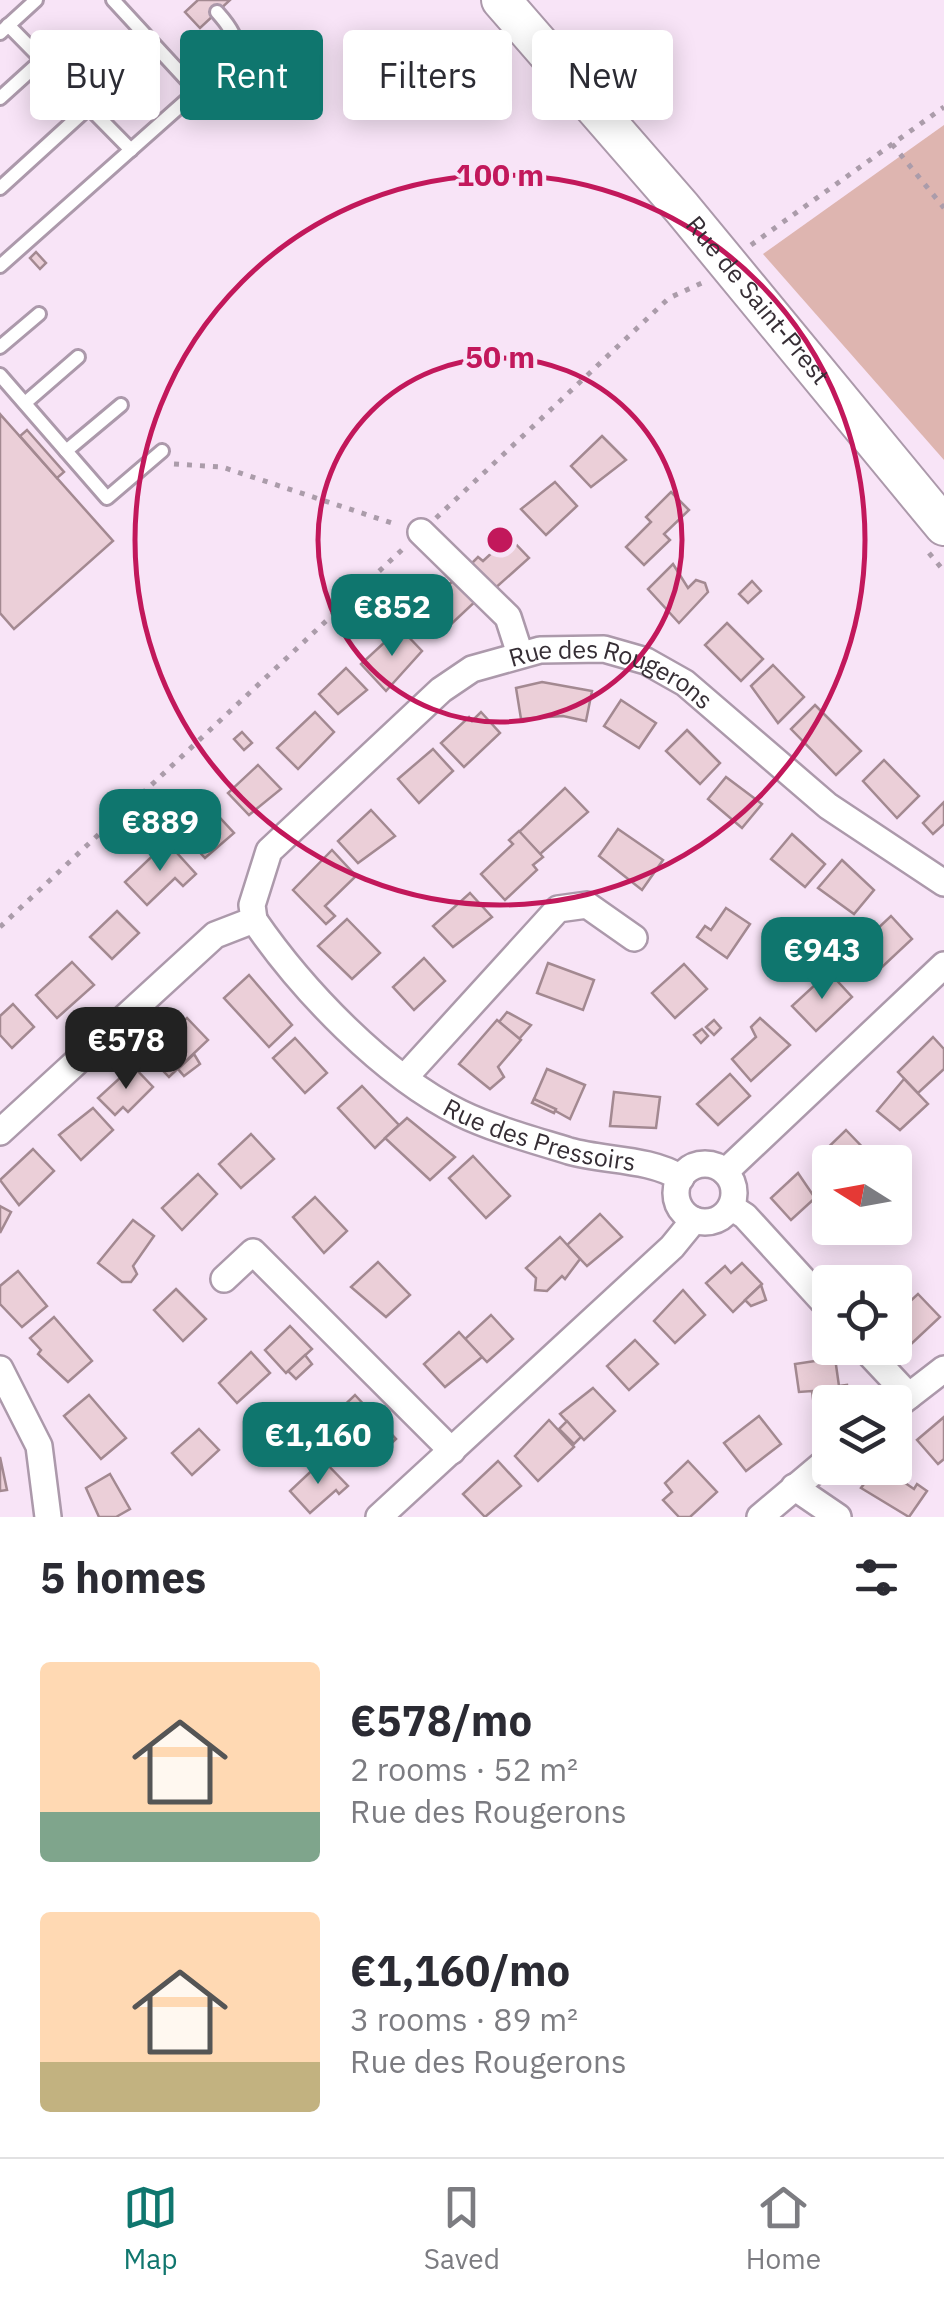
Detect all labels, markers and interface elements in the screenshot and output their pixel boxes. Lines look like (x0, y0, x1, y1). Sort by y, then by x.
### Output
chip: Buy (30, 30, 160, 120)
chip: Rent (180, 30, 323, 120)
chip: Filters (343, 30, 512, 120)
chip: New (532, 30, 673, 120)
text: 100 m (456, 155, 544, 194)
street label: Rue de Saint-Prest (679, 209, 837, 391)
text: 50 m (465, 337, 535, 376)
centre of rings (482, 522, 518, 558)
pin: €852 (333, 574, 451, 659)
text: €852 (353, 585, 431, 627)
street label: Rue des Rougerons (505, 632, 720, 716)
pin: €889 (101, 789, 219, 874)
text: €889 (121, 800, 199, 842)
pin: €943 (763, 917, 881, 1002)
text: €943 (783, 928, 861, 970)
pin: €578 (67, 1007, 185, 1092)
text: €578 (87, 1018, 165, 1060)
street label: Rue des Pressoirs (438, 1090, 638, 1178)
north arrow (812, 1145, 912, 1245)
map controls (812, 1145, 912, 1485)
button: locate (812, 1265, 912, 1365)
button: layers (812, 1385, 912, 1485)
pin: €1,160 (237, 1402, 399, 1487)
text: €1,160 (265, 1413, 371, 1455)
text: 5 homes (40, 1550, 206, 1605)
icon: filters (849, 1550, 904, 1605)
text: €578/mo (350, 1693, 532, 1748)
icon: home (120, 1702, 240, 1822)
text: 2 rooms · 52 m² (350, 1748, 578, 1790)
text: Rue des Rougerons (350, 1790, 627, 1832)
text: €1,160/mo (350, 1943, 570, 1998)
icon: home (120, 1952, 240, 2072)
text: 3 rooms · 89 m² (350, 1998, 578, 2040)
text: Rue des Rougerons (350, 2040, 627, 2082)
tab: Map (123, 2180, 178, 2277)
tab: Saved (424, 2180, 500, 2277)
tab: Home (746, 2180, 821, 2277)

